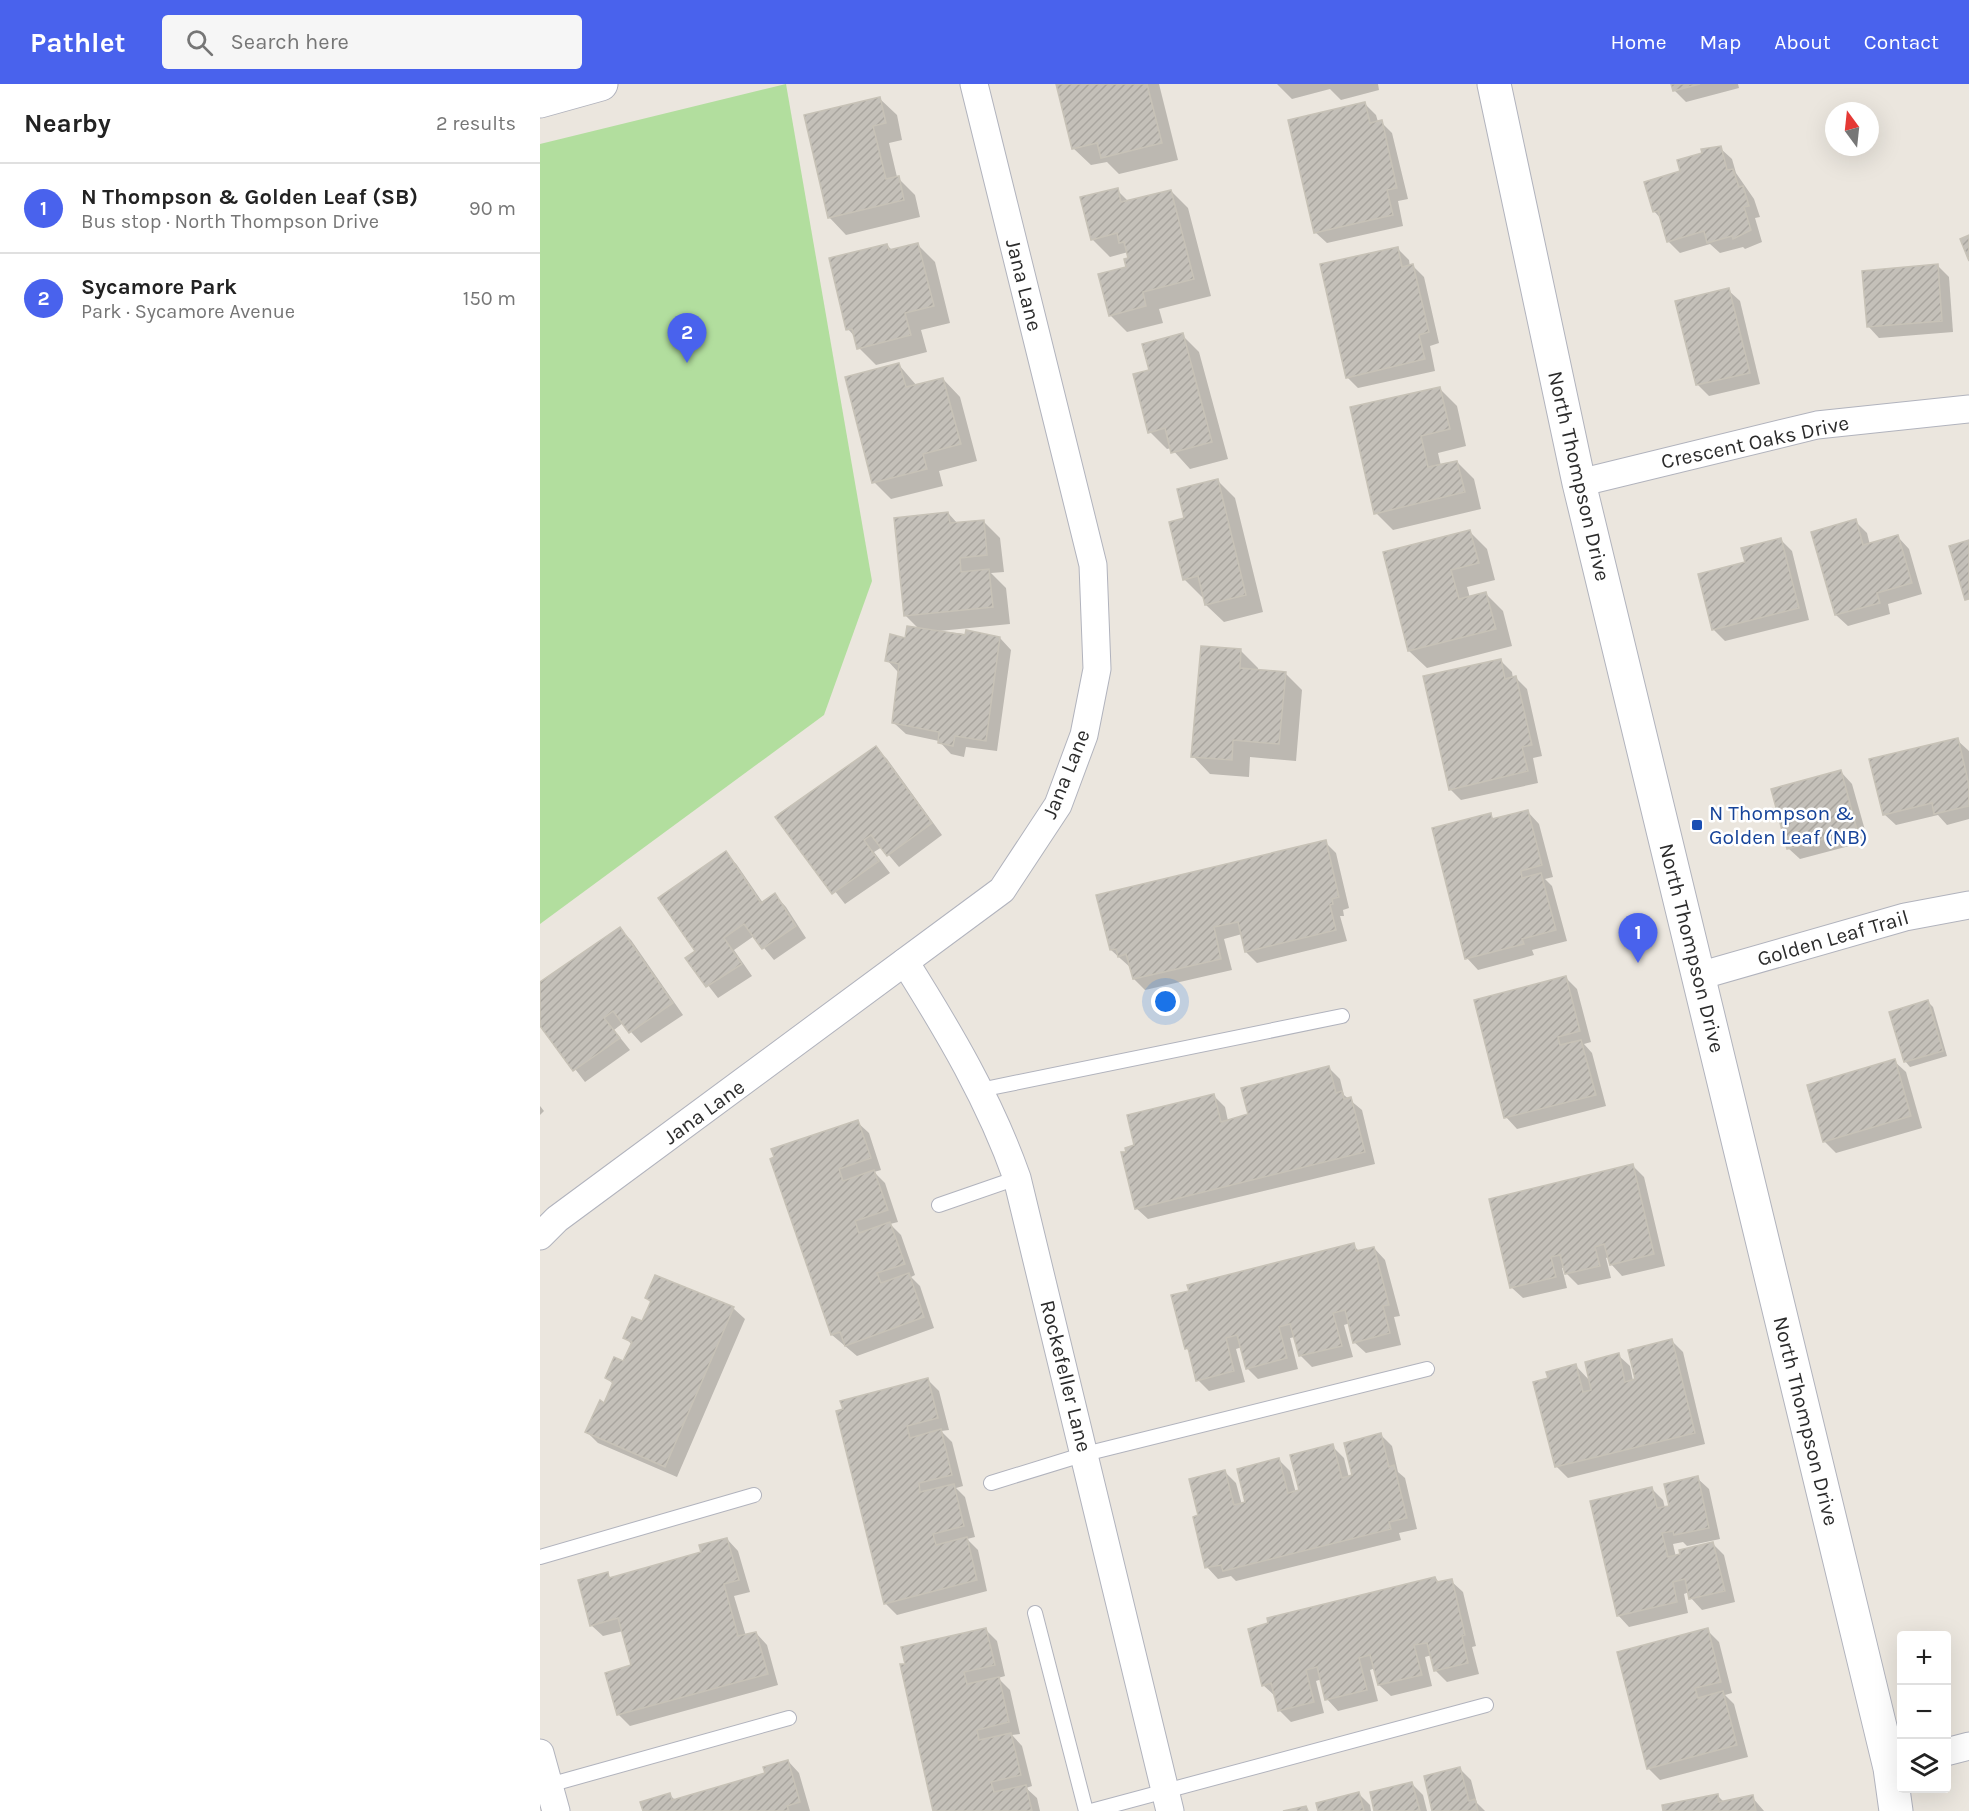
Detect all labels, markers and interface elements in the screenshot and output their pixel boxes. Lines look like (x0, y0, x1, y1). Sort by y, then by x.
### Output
search box (162, 15, 582, 69)
text: Pathlet (30, 26, 126, 59)
icon: search (183, 26, 216, 59)
text: Search here (231, 29, 349, 55)
text: Home (1611, 30, 1667, 54)
text: Map (1700, 30, 1741, 54)
text: About (1774, 30, 1831, 54)
text: Contact (1864, 30, 1939, 54)
north arrow (1825, 102, 1879, 156)
text: Nearby (24, 108, 111, 139)
text: 2 results (436, 112, 516, 135)
text: N Thompson & Golden Leaf (SB) (81, 184, 418, 210)
text: 1 (40, 197, 47, 220)
text: 90 m (469, 197, 516, 220)
text: Bus stop · North Thompson Drive (81, 210, 379, 233)
street label: Jana Lane (1001, 236, 1047, 334)
text: Sycamore Park (81, 274, 237, 300)
text: 2 (37, 287, 50, 310)
text: 150 m (463, 287, 516, 310)
text: Park · Sycamore Avenue (81, 300, 295, 323)
pin: 2 (668, 314, 706, 363)
street label: North Thompson Drive (1543, 369, 1615, 583)
street label: Crescent Oaks Drive (1659, 410, 1851, 474)
street label: Jana Lane (1037, 726, 1095, 822)
place label: N Thompson & Golden Leaf (NB) (1709, 801, 1867, 849)
marker: N Thompson & Golden Leaf (NB) (1690, 818, 1704, 832)
street label: North Thompson Drive (1654, 841, 1730, 1055)
street label: Golden Leaf Trail (1755, 905, 1911, 971)
pin: 1 (1618, 914, 1658, 963)
your location (1151, 987, 1180, 1016)
street label: Jana Lane (659, 1075, 749, 1149)
street label: Rockefeller Lane (1036, 1298, 1096, 1454)
street label: North Thompson Drive (1768, 1314, 1844, 1528)
map controls (1897, 1631, 1951, 1793)
button: + (1897, 1631, 1951, 1685)
button: − (1897, 1685, 1951, 1739)
button: layers (1897, 1739, 1951, 1793)

